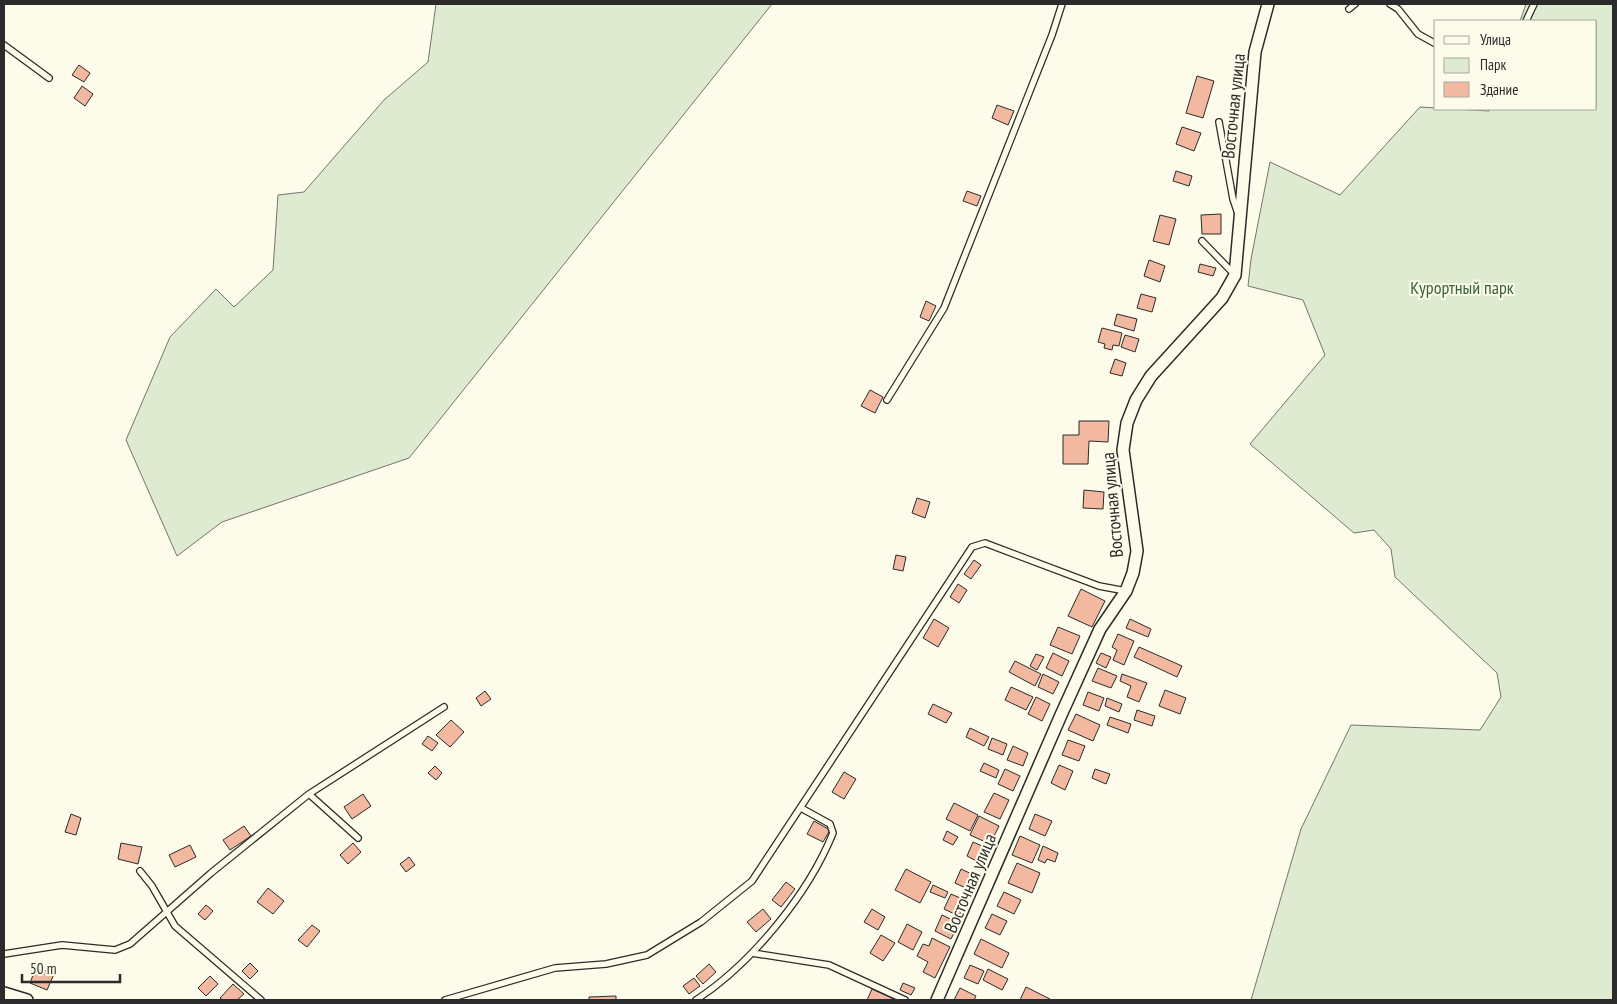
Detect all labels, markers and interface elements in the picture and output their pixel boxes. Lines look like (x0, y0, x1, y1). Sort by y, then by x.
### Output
legend (1434, 20, 1597, 110)
text: Улица (1480, 30, 1511, 49)
street label: Восточная улица (1216, 52, 1250, 160)
text: Парк (1480, 55, 1506, 74)
text: Здание (1480, 80, 1518, 99)
park label: Курортный парк (1410, 276, 1514, 299)
street label: Восточная улица (1096, 451, 1128, 559)
street label: Восточная улица (939, 830, 1001, 936)
scale bar (22, 952, 120, 984)
text: 50 m (30, 959, 56, 978)

